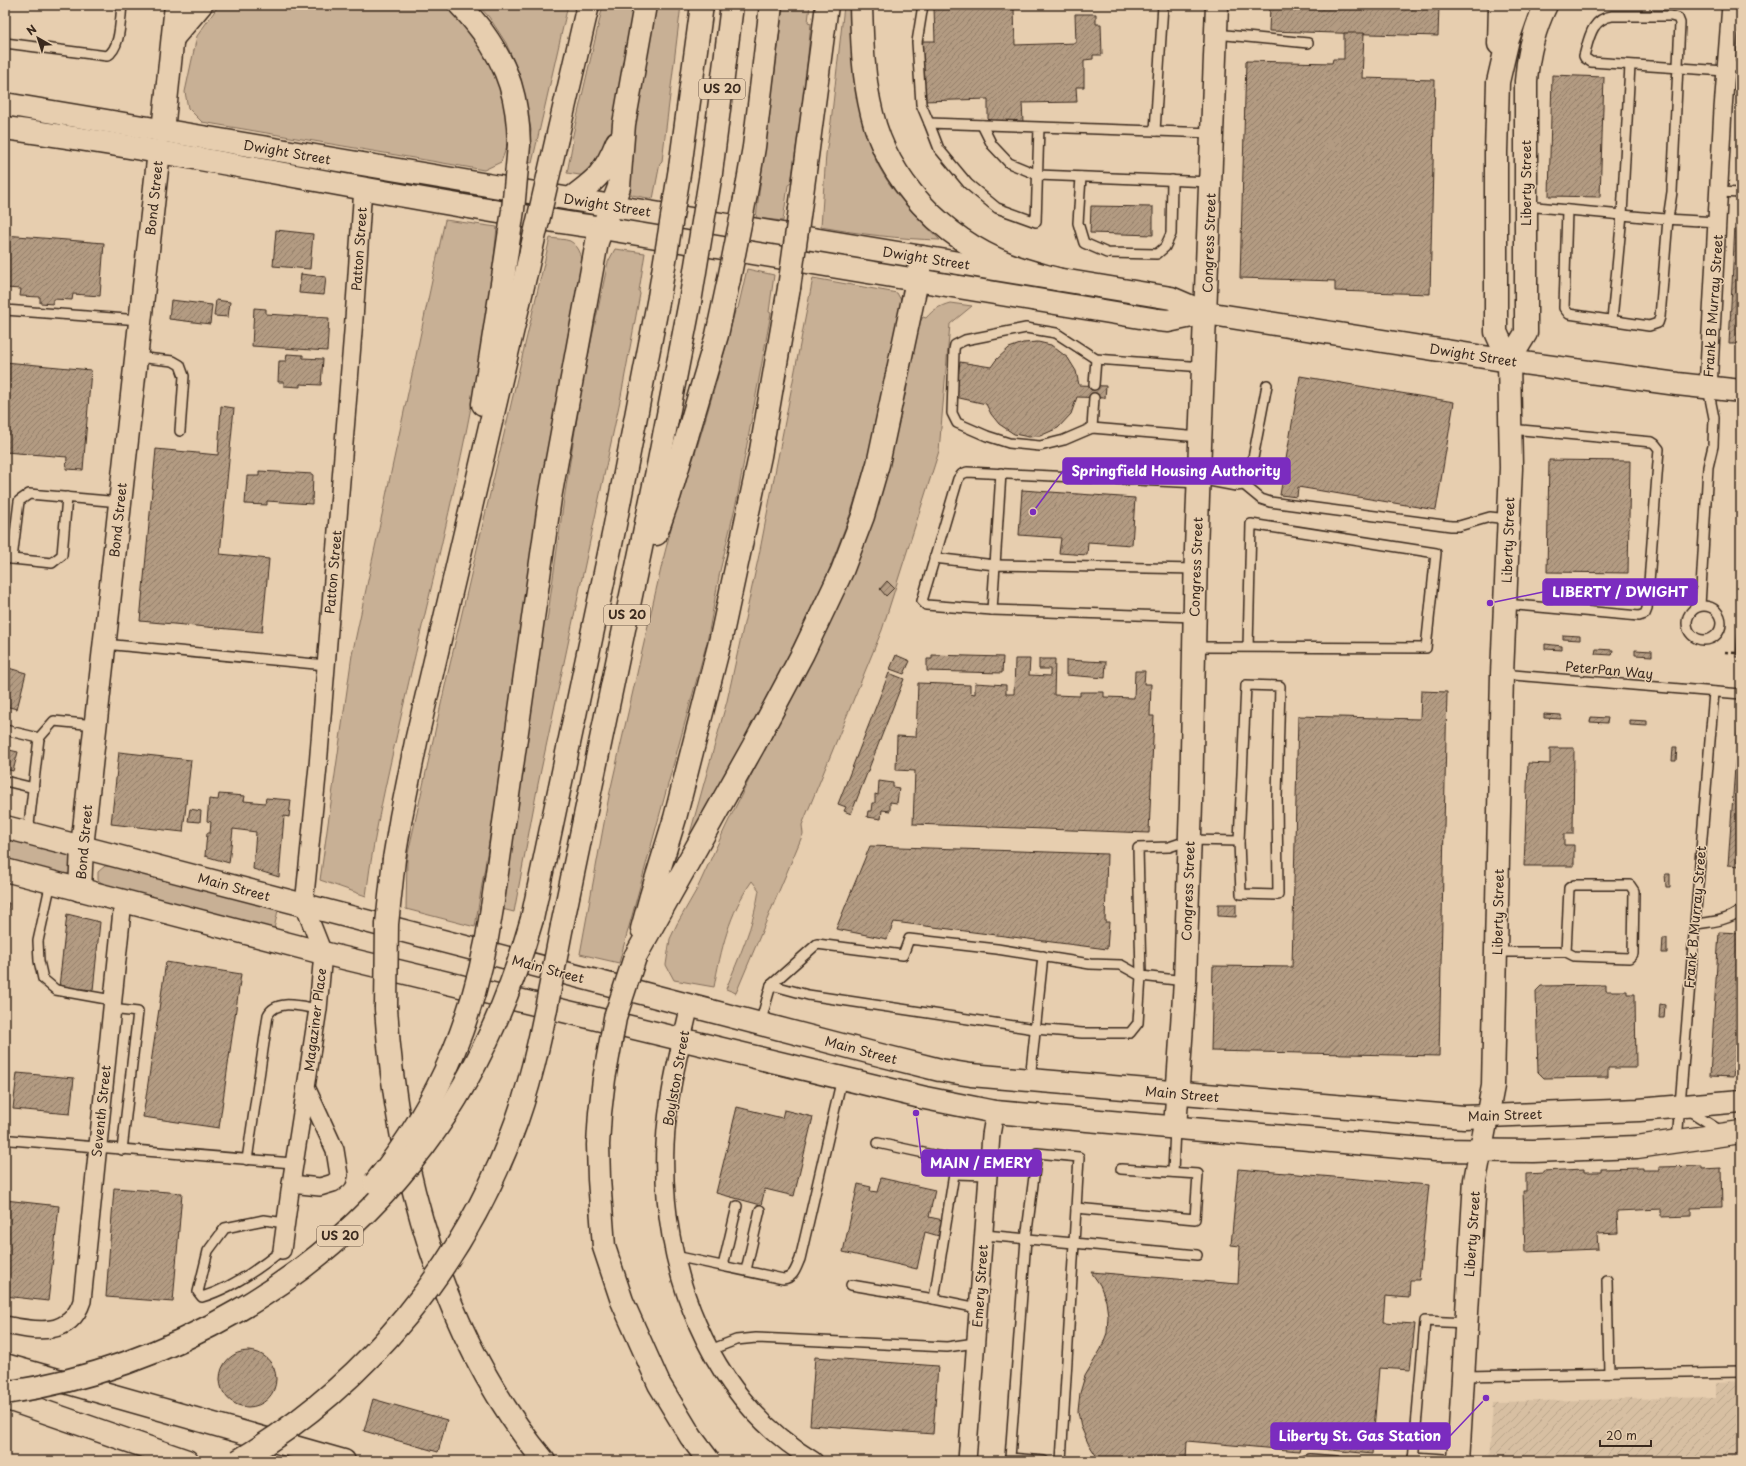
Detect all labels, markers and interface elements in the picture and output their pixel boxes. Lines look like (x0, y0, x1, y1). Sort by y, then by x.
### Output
north arrow (18, 18, 58, 58)
text: N (23, 20, 40, 39)
road number: US 20 (699, 79, 745, 99)
street label: Dwight Street (242, 134, 332, 169)
street label: Liberty Street (1516, 140, 1535, 226)
street label: Bond Street (140, 160, 167, 236)
street label: Dwight Street (562, 188, 652, 221)
street label: Congress Street (1197, 193, 1220, 293)
street label: Patton Street (346, 207, 371, 291)
street label: Frank B Murray Street (1698, 234, 1727, 378)
street label: Dwight Street (881, 241, 971, 274)
street label: Dwight Street (1428, 338, 1518, 371)
callout: Springfield Housing Authority (1063, 458, 1290, 484)
text: Springfield Housing Authority (1071, 460, 1281, 481)
street label: Bond Street (104, 482, 131, 558)
street label: Liberty Street (1497, 497, 1518, 583)
street label: Congress Street (1184, 517, 1207, 617)
street label: Patton Street (319, 529, 346, 615)
callout: LIBERTY / DWIGHT (1543, 579, 1697, 605)
text: LIBERTY / DWIGHT (1552, 581, 1688, 602)
road number: US 20 (604, 605, 650, 625)
street label: PeterPan Way (1564, 656, 1654, 683)
street label: Bond Street (71, 804, 96, 880)
street label: Congress Street (1176, 841, 1199, 941)
street label: Frank B Murray Street (1679, 845, 1710, 989)
street label: Main Street (196, 868, 272, 905)
street label: Liberty Street (1487, 869, 1508, 955)
street label: Main Street (510, 950, 586, 987)
street label: Magaziner Place (299, 967, 330, 1073)
street label: Boylston Street (658, 1029, 693, 1127)
street label: Main Street (823, 1031, 899, 1068)
street label: Seventh Street (86, 1064, 115, 1158)
street label: Main Street (1144, 1081, 1220, 1106)
street label: Main Street (1468, 1104, 1542, 1125)
callout: MAIN / EMERY (922, 1150, 1041, 1176)
text: MAIN / EMERY (930, 1152, 1032, 1173)
street label: Liberty Street (1459, 1190, 1484, 1278)
road number: US 20 (317, 1226, 363, 1246)
street label: Emery Street (967, 1244, 992, 1328)
scale bar (1600, 1422, 1651, 1448)
callout: Liberty St. Gas Station (1271, 1423, 1450, 1449)
text: Liberty St. Gas Station (1279, 1425, 1441, 1446)
text: 20 m (1606, 1426, 1637, 1444)

